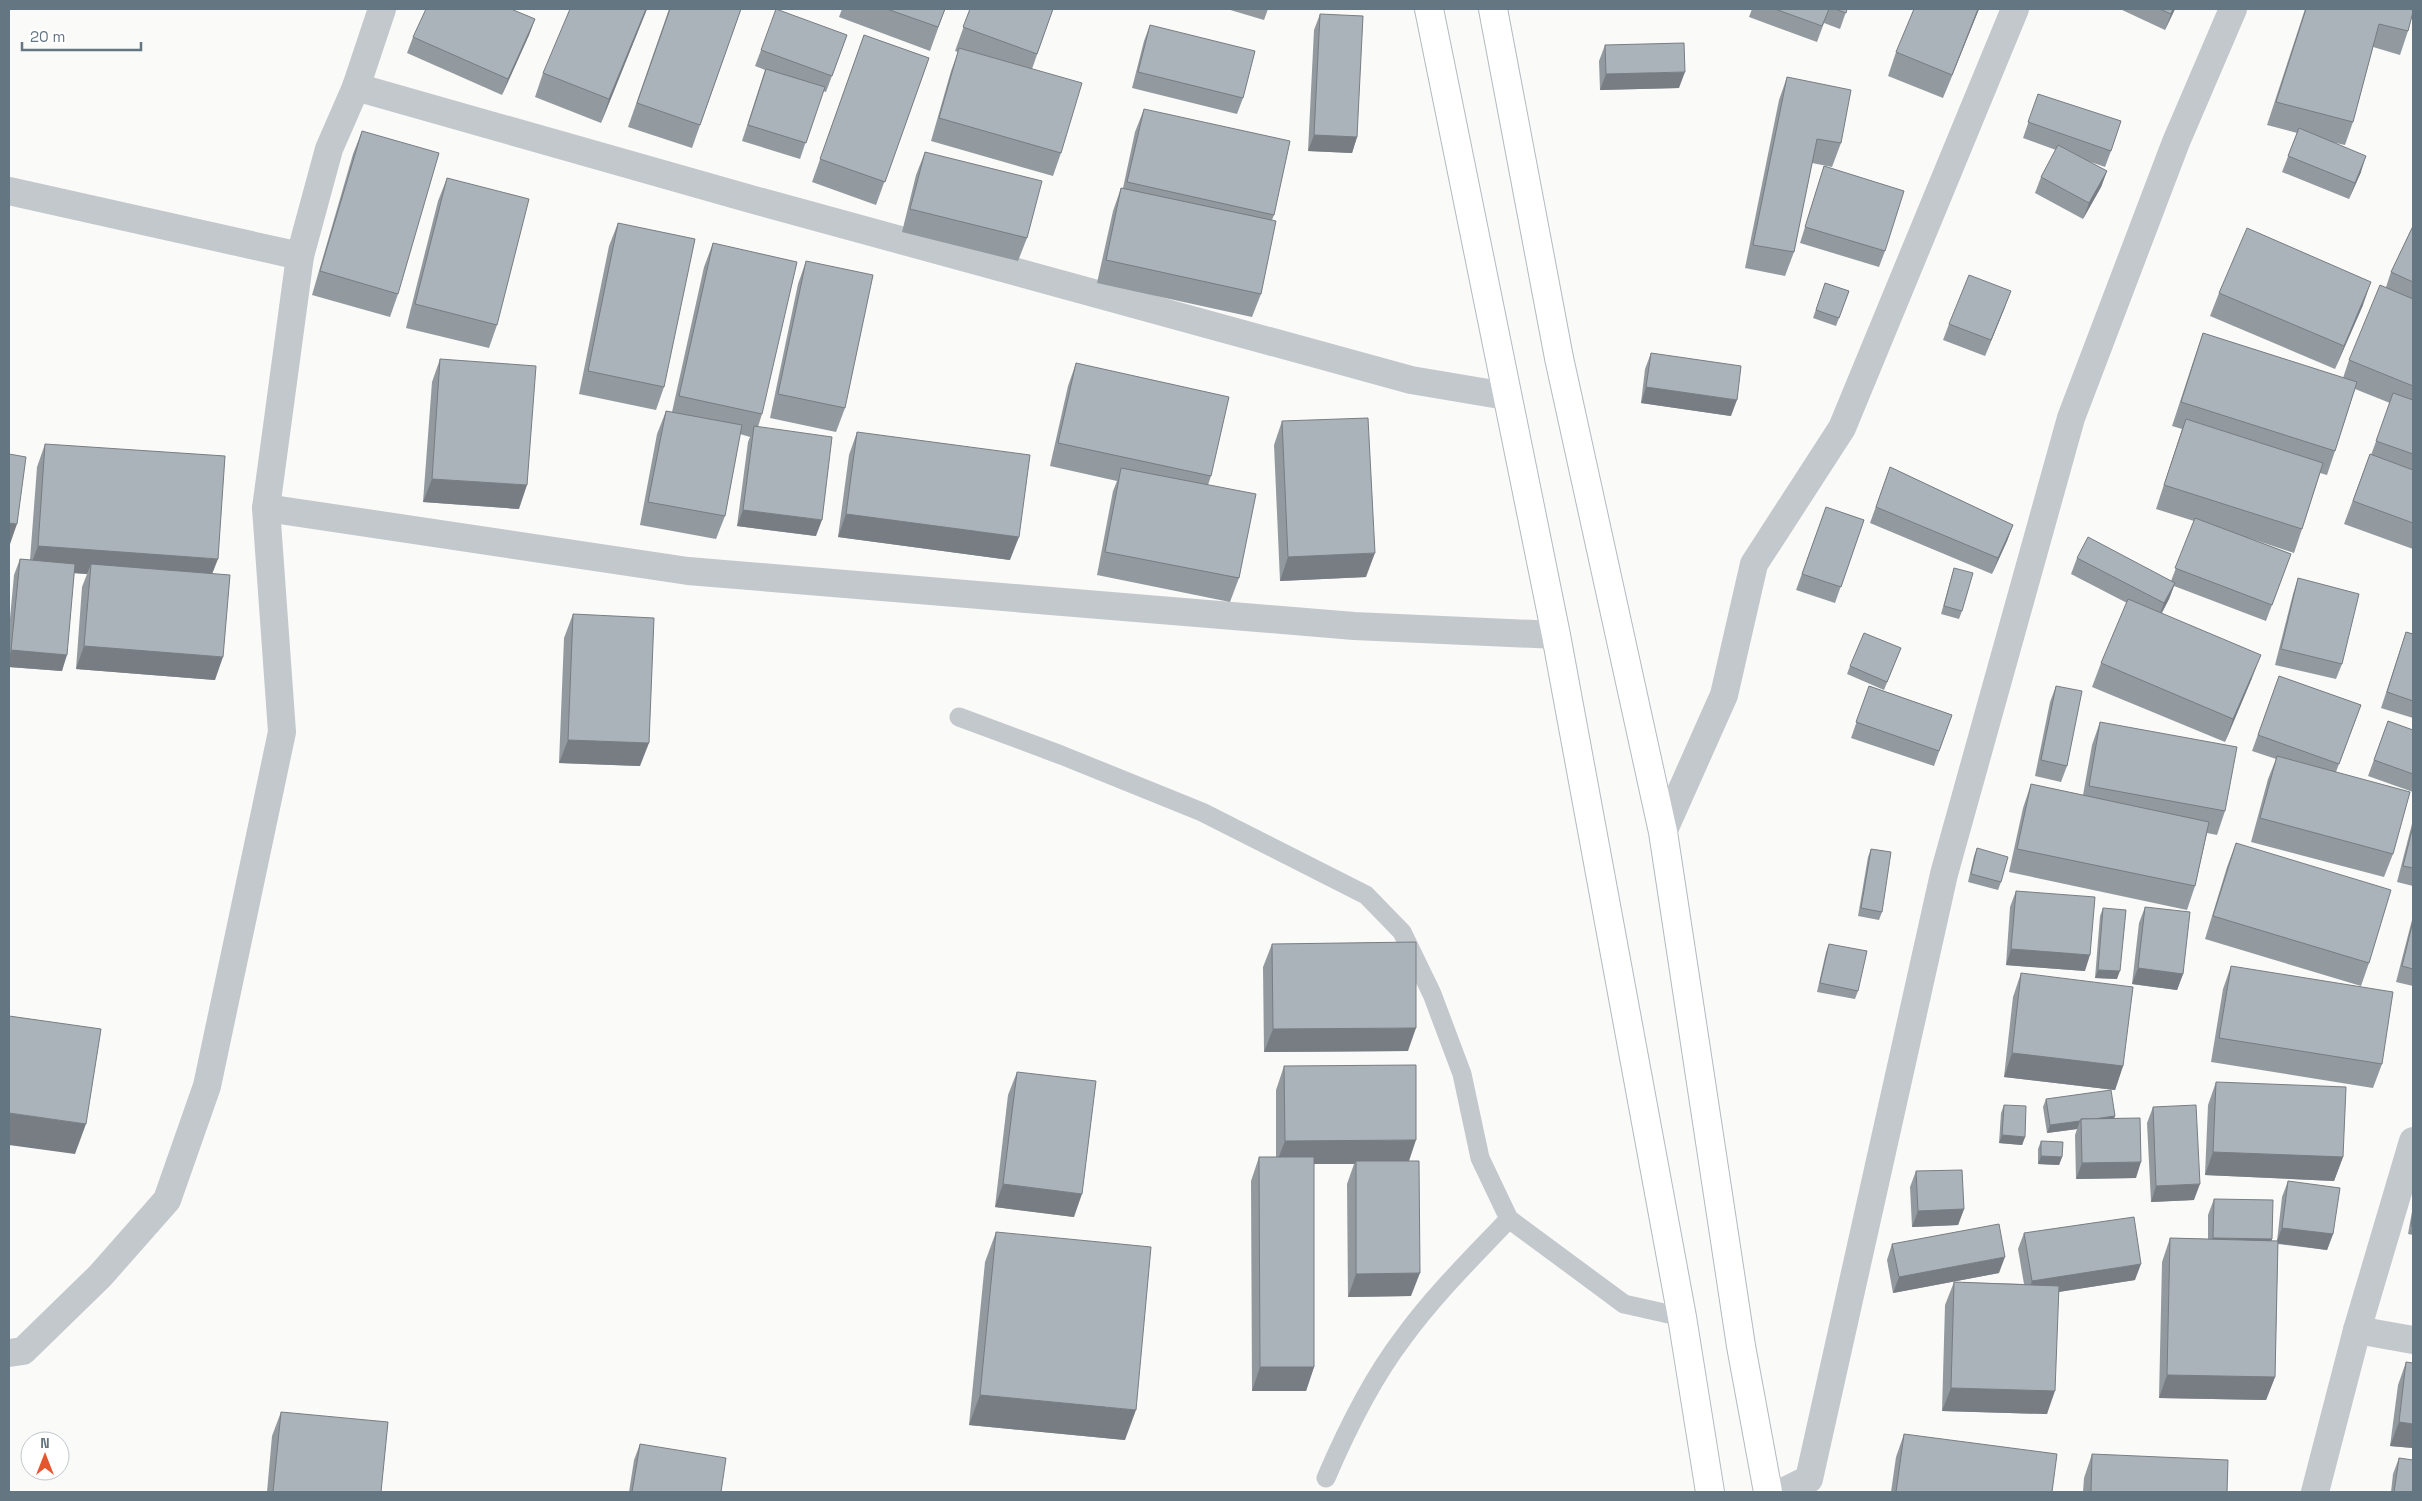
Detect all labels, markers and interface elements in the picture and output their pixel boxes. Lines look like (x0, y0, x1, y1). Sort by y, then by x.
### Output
scale bar (22, 20, 141, 52)
text: 20 m (30, 27, 65, 46)
north arrow (20, 1431, 70, 1481)
text: N (40, 1434, 50, 1452)

